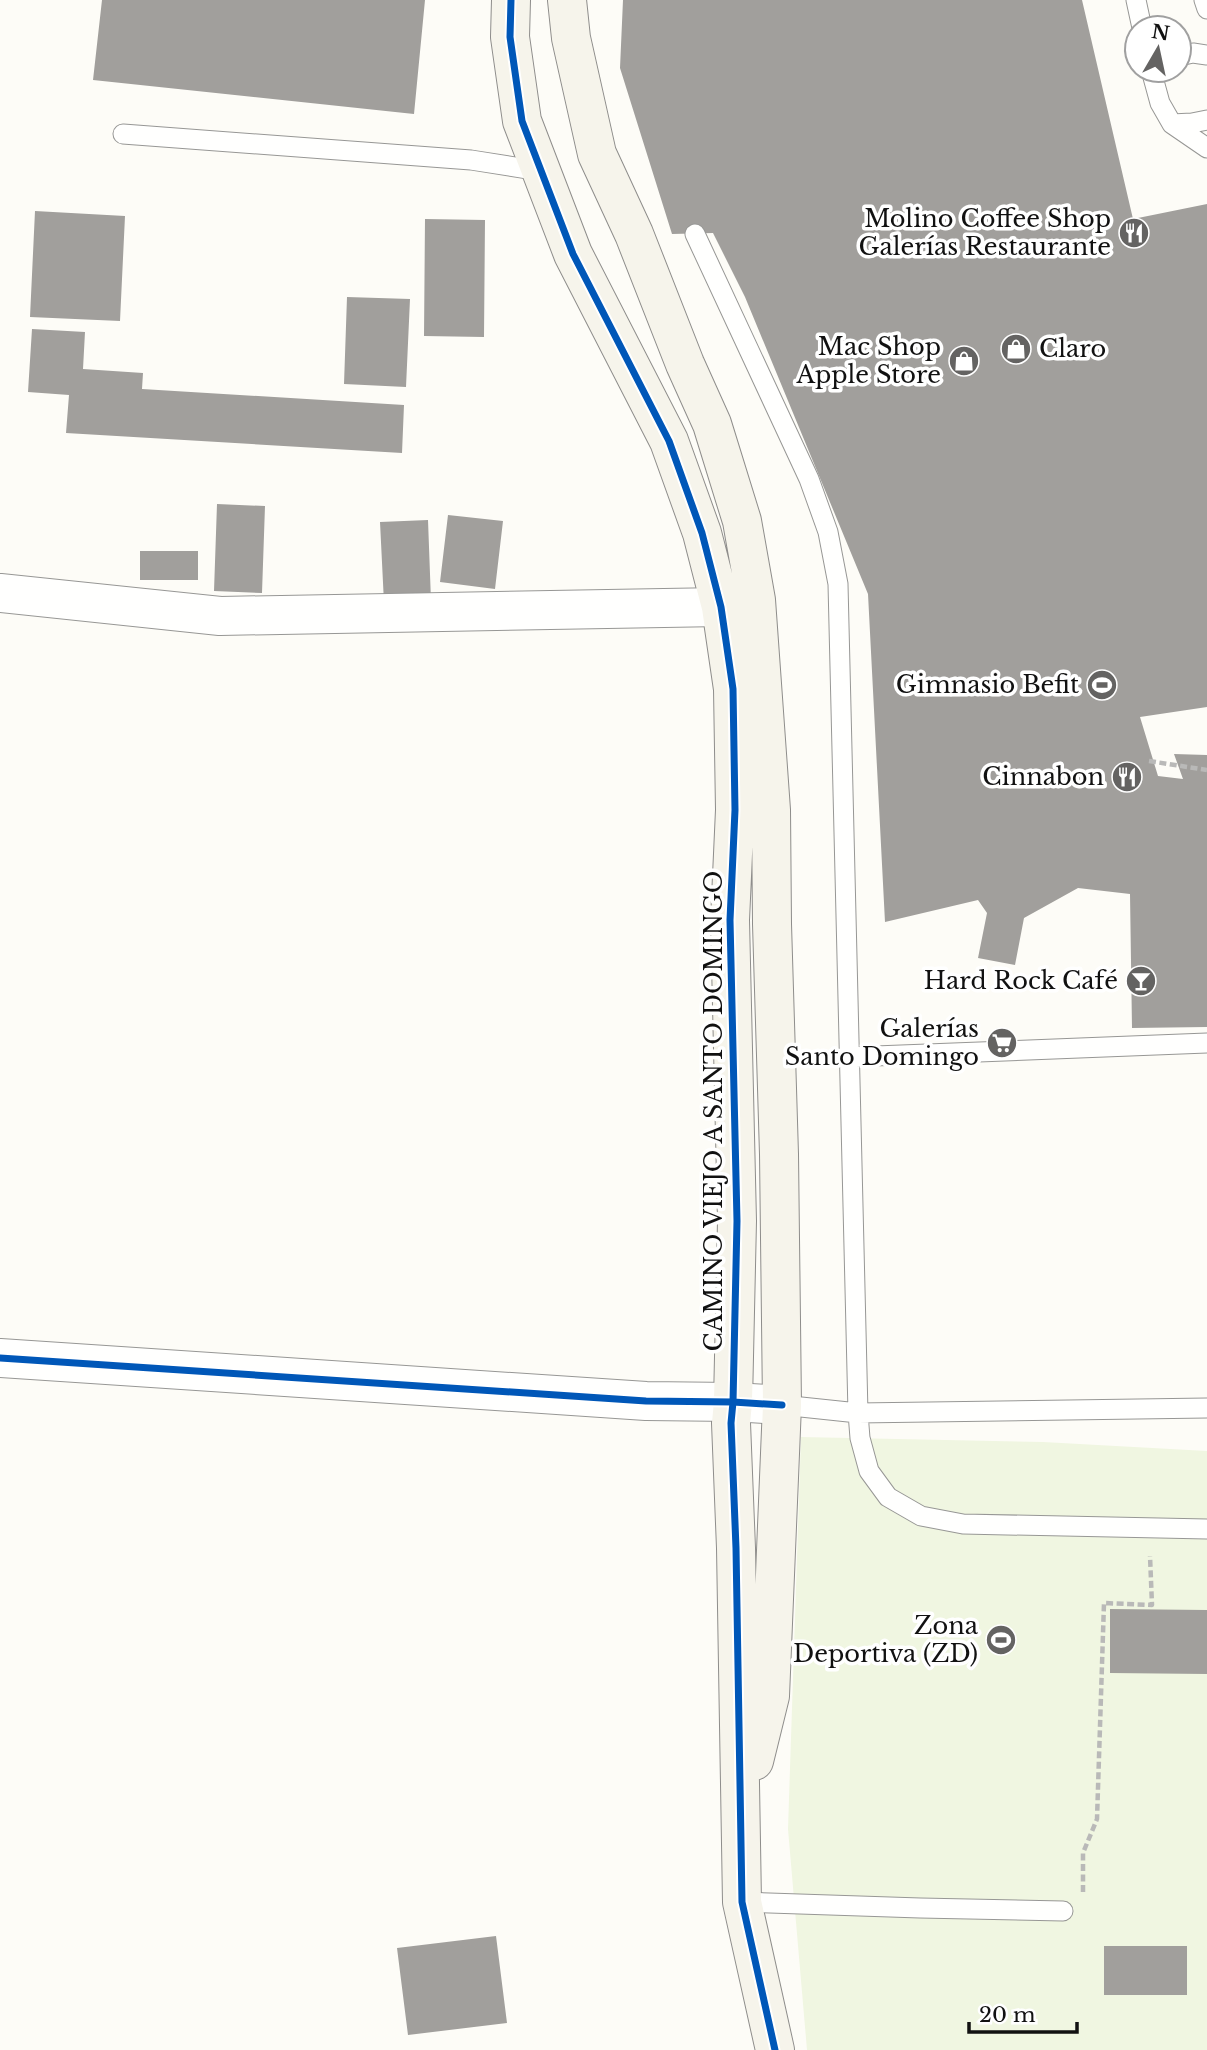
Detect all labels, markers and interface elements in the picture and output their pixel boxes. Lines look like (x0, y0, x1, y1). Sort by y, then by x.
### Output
north arrow (1123, 14, 1193, 84)
text: N (1150, 20, 1171, 45)
place label: Molino Coffee Shop Galerías Restaurante (859, 204, 1111, 261)
restaurant icon: Molino Coffee Shop Galerías Restaurante (1117, 216, 1151, 250)
place label: Mac Shop Apple Store (795, 332, 941, 389)
shop icon: Claro (999, 332, 1033, 366)
place label: Claro (1039, 334, 1106, 363)
shop icon: Mac Shop Apple Store (947, 344, 981, 378)
sports icon: Gimnasio Befit (1085, 668, 1119, 702)
place label: Gimnasio Befit (896, 670, 1079, 699)
restaurant icon: Cinnabon (1110, 760, 1144, 794)
place label: Cinnabon (982, 762, 1104, 791)
street label: CAMINO VIEJO A SANTO DOMINGO (699, 871, 728, 1351)
bar icon: Hard Rock Café (1124, 964, 1158, 998)
place label: Hard Rock Café (924, 966, 1118, 995)
place label: Galerías Santo Domingo (785, 1014, 979, 1071)
supermarket icon: Galerías Santo Domingo (985, 1026, 1019, 1060)
place label: Zona Deportiva (ZD) (793, 1611, 979, 1668)
sports icon: Zona Deportiva (ZD) (984, 1623, 1018, 1657)
scale bar (969, 1990, 1078, 2034)
text: 20 m (979, 2002, 1036, 2028)

